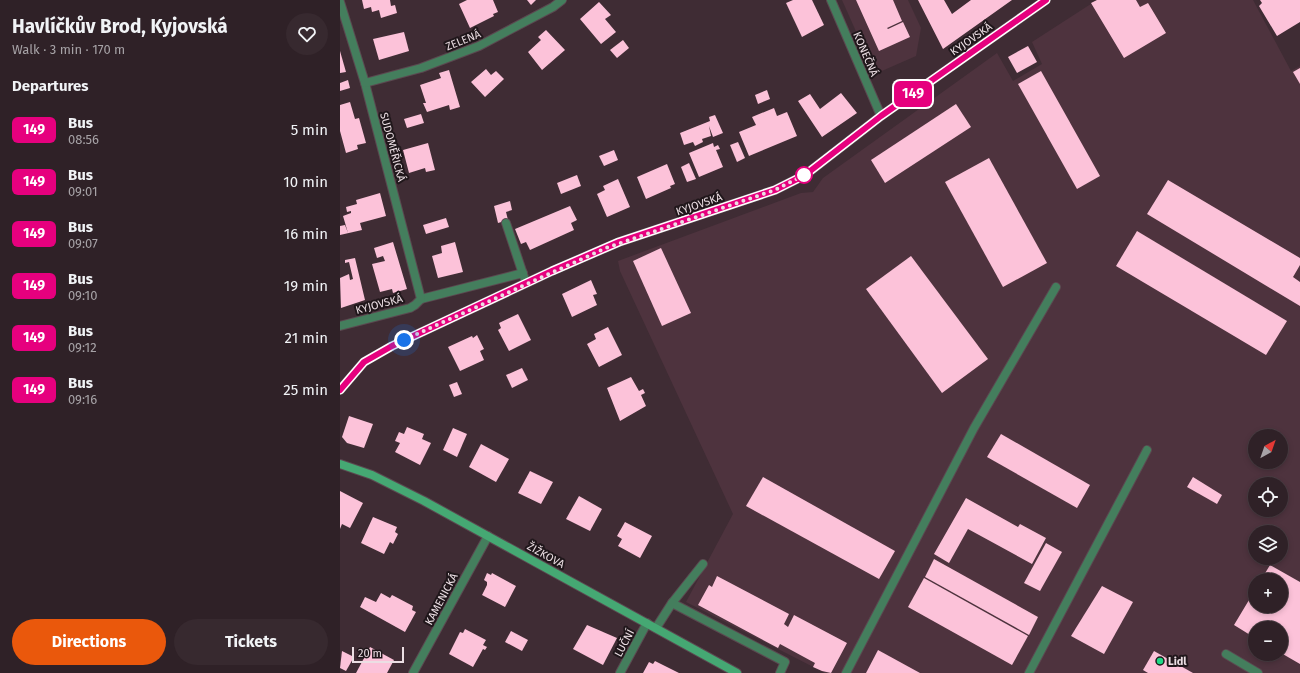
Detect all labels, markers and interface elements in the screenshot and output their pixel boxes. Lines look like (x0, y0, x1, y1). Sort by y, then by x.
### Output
button: heart (286, 13, 328, 55)
text: Havlíčkův Brod, Kyjovská (12, 15, 228, 38)
street label: KYJOVSKÁ (947, 19, 995, 59)
street label: ZELENÁ (443, 26, 483, 53)
street label: KONEČNÁ (850, 30, 882, 79)
text: Walk · 3 min · 170 m (12, 42, 125, 57)
text: Departures (12, 77, 89, 95)
line badge: 149 (890, 81, 936, 107)
text: 149 (902, 85, 924, 102)
street label: SUDOMĚŘICKÁ (377, 111, 409, 184)
text: Bus (68, 114, 93, 132)
text: 149 (23, 121, 45, 138)
text: 5 min (291, 121, 328, 139)
text: 08:56 (68, 132, 99, 147)
text: Bus (68, 166, 93, 184)
unlabelled marker (795, 166, 813, 184)
text: 149 (23, 173, 45, 190)
text: 10 min (283, 173, 328, 191)
text: 09:01 (68, 184, 98, 199)
street label: KYJOVSKÁ (674, 189, 725, 218)
text: Bus (68, 218, 93, 236)
text: 149 (23, 225, 45, 242)
text: 16 min (284, 225, 328, 243)
text: 09:07 (68, 236, 98, 251)
text: Bus (68, 270, 93, 288)
text: 149 (23, 277, 45, 294)
text: 19 min (284, 277, 328, 295)
text: 09:10 (68, 288, 97, 303)
street label: KYJOVSKÁ (354, 291, 405, 317)
text: Bus (68, 322, 93, 340)
text: 149 (23, 329, 45, 346)
text: 21 min (285, 329, 328, 347)
your location (394, 330, 414, 350)
text: 09:12 (68, 340, 97, 355)
text: Bus (68, 374, 93, 392)
text: 149 (23, 381, 45, 398)
text: 25 min (283, 381, 328, 399)
text: 09:16 (68, 392, 97, 407)
north arrow (1248, 429, 1288, 469)
map controls (1248, 429, 1288, 661)
button: locate (1248, 477, 1288, 517)
button: layers (1248, 525, 1288, 565)
street label: ŽIŽKOVA (525, 539, 568, 571)
street label: KAMENICKÁ (421, 570, 461, 627)
button: + (1248, 573, 1288, 613)
button: Directions (12, 619, 166, 665)
button: Tickets (174, 619, 328, 665)
button: − (1248, 621, 1288, 661)
street label: LUČNÍ (611, 627, 637, 659)
scale bar (352, 645, 404, 664)
text: 20 m (358, 647, 382, 660)
place label: Lidl (1168, 655, 1187, 668)
marker: Lidl (1155, 656, 1165, 666)

